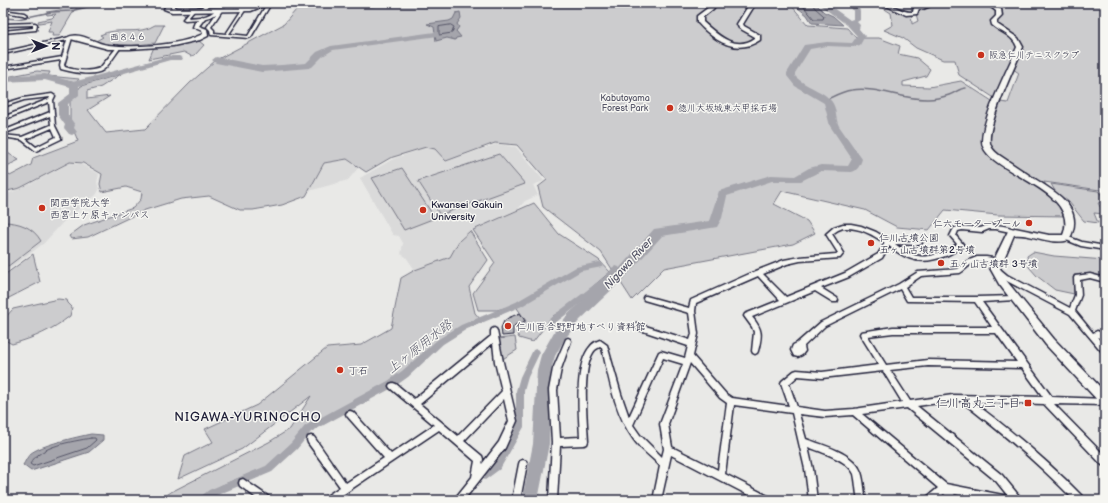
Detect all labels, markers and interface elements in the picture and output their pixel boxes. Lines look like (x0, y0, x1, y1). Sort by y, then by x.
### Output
north arrow (26, 26, 66, 66)
street label: 西８４６ (110, 32, 146, 43)
text: N (49, 42, 62, 50)
marker: 阪急仁川テニスクラブ (976, 50, 986, 60)
place label: 阪急仁川テニスクラブ (989, 50, 1079, 61)
park label: Kabutoyama Forest Park (600, 93, 650, 114)
marker: 徳川大坂城東六甲採石場 (665, 103, 675, 113)
place label: 徳川大坂城東六甲採石場 (678, 103, 777, 114)
place label: 関西学院大学 西宮上ケ原キャンパス (50, 197, 150, 221)
place label: Kwansei Gakuin University (431, 199, 503, 223)
marker: 関西学院大学 西宮上ケ原キャンパス (37, 203, 47, 213)
marker: Kwansei Gakuin University (418, 205, 428, 215)
place label: 仁六モータープール (933, 218, 1021, 230)
marker: 仁六モータープール (1024, 218, 1034, 228)
place label: 仁川古墳公園 五ヶ山古墳群第2号墳 (879, 232, 975, 256)
water label: Nigawa River (601, 234, 656, 292)
marker: 仁川古墳公園 五ヶ山古墳群第2号墳 (866, 238, 876, 248)
marker: 五ヶ山古墳群 3号墳 (936, 258, 946, 268)
place label: 五ヶ山古墳群 3号墳 (949, 258, 1038, 270)
water label: 上ヶ原用水路 (384, 316, 456, 377)
marker: 仁川百合野町地すべり資料館 (503, 321, 513, 331)
place label: 仁川百合野町地すべり資料館 (516, 321, 646, 333)
marker: 丁石 (335, 365, 345, 375)
place label: 丁石 (348, 365, 368, 377)
place label: 仁川高丸三丁目 (936, 396, 1020, 411)
marker: 仁川高丸三丁目 (1023, 398, 1033, 408)
district label: NIGAWA-YURINOCHO (174, 409, 322, 425)

